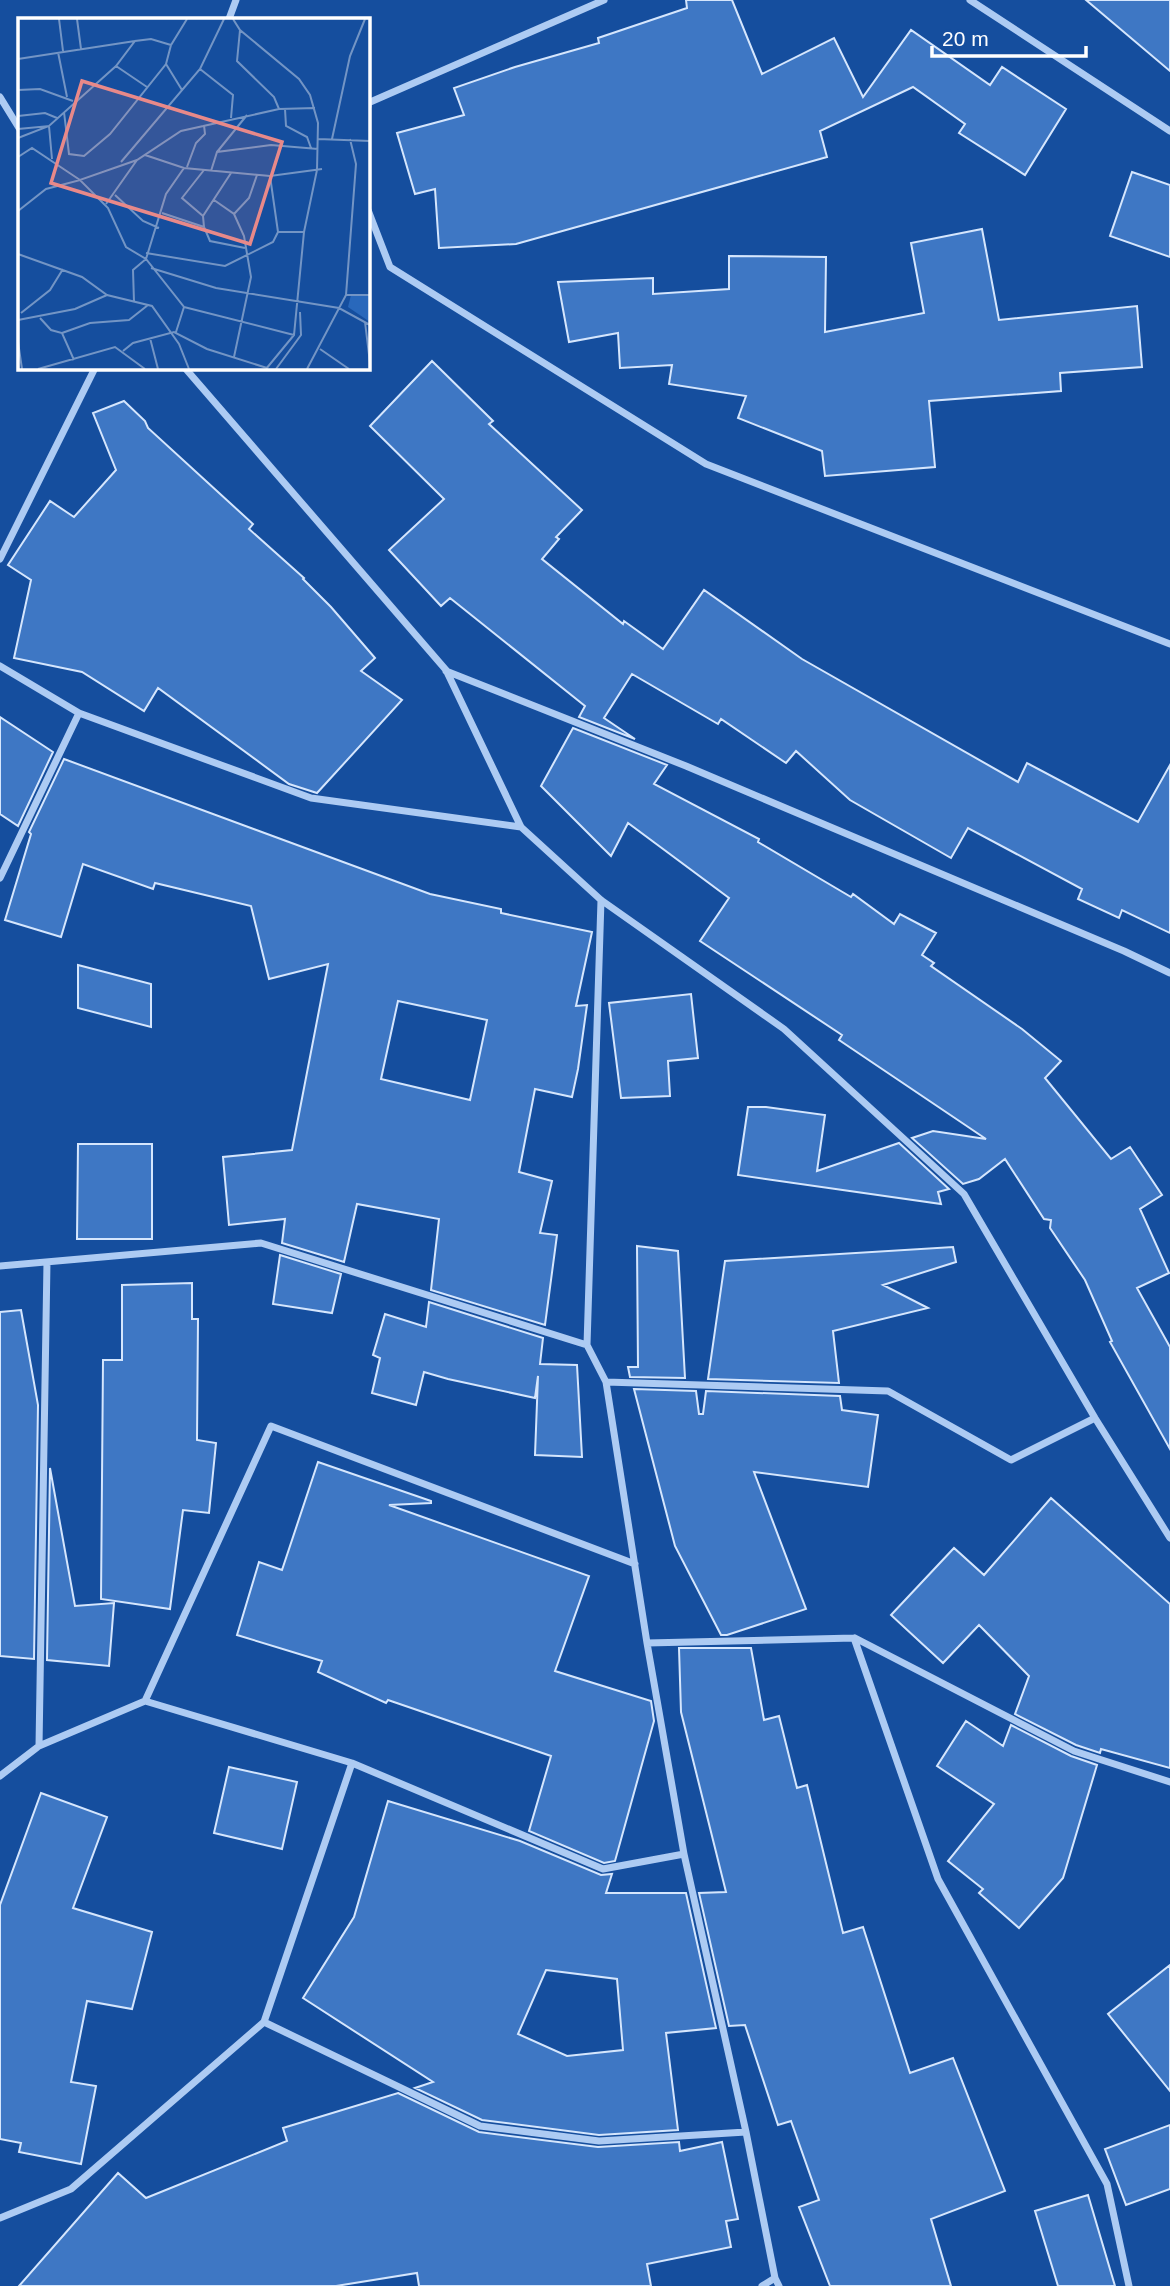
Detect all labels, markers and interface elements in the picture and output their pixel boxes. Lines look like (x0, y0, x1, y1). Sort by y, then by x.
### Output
scale bar (932, 14, 1086, 58)
inset map (18, 18, 369, 369)
text: 20 m (942, 27, 989, 50)

